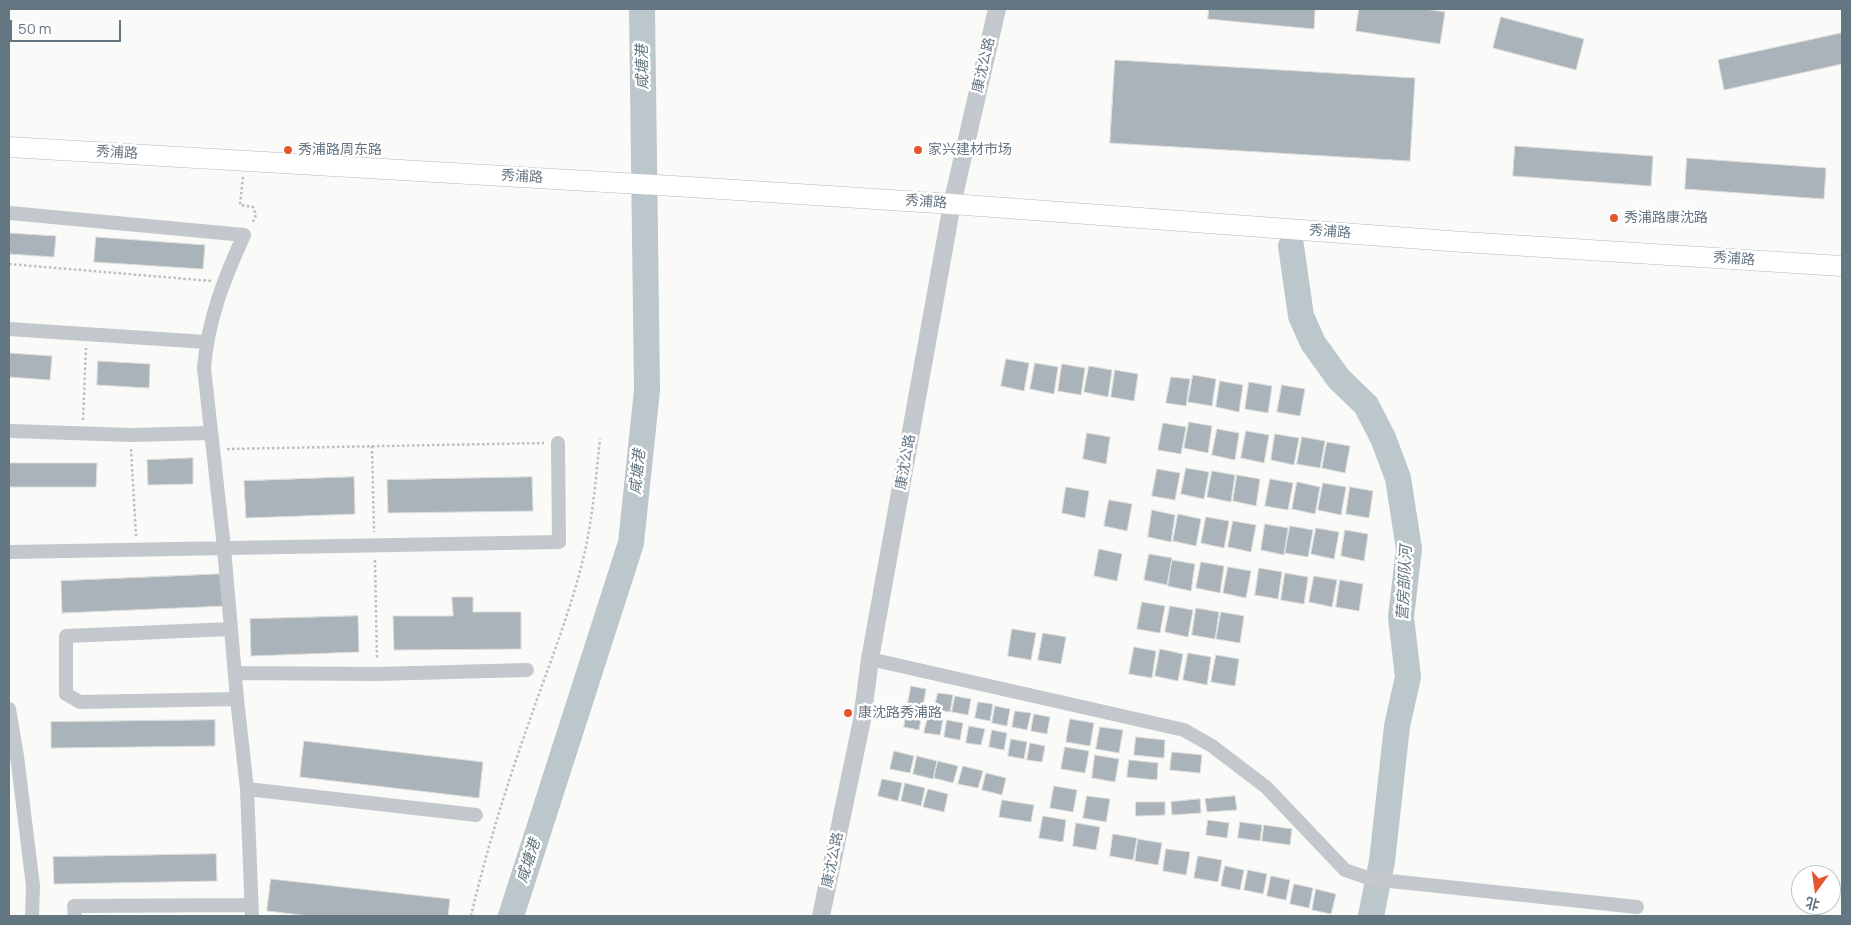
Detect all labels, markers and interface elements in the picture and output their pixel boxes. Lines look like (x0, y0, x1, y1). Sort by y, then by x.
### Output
scale bar (12, 10, 124, 42)
text: 50 m (18, 18, 52, 39)
street label: 康沈公路 (970, 36, 998, 94)
water label: 咸塘港 (634, 44, 652, 90)
place label: 秀浦路周东路 (298, 142, 382, 158)
place label: 家兴建材市场 (928, 142, 1012, 158)
street label: 秀浦路 (96, 144, 138, 162)
marker: 秀浦路周东路 (282, 144, 294, 156)
marker: 家兴建材市场 (912, 144, 924, 156)
street label: 秀浦路 (501, 168, 543, 186)
street label: 秀浦路 (904, 192, 948, 212)
place label: 秀浦路康沈路 (1624, 210, 1708, 226)
marker: 秀浦路康沈路 (1608, 212, 1620, 224)
street label: 秀浦路 (1308, 222, 1352, 242)
street label: 秀浦路 (1712, 249, 1756, 269)
street label: 康沈公路 (893, 433, 919, 491)
water label: 咸塘港 (627, 449, 649, 495)
water label: 营房部队河 (1394, 545, 1416, 621)
place label: 康沈路秀浦路 (858, 705, 942, 721)
marker: 康沈路秀浦路 (842, 707, 854, 719)
street label: 康沈公路 (819, 831, 847, 889)
water label: 咸塘港 (513, 837, 545, 885)
north arrow (1791, 865, 1841, 915)
text: 北 (1803, 893, 1822, 915)

